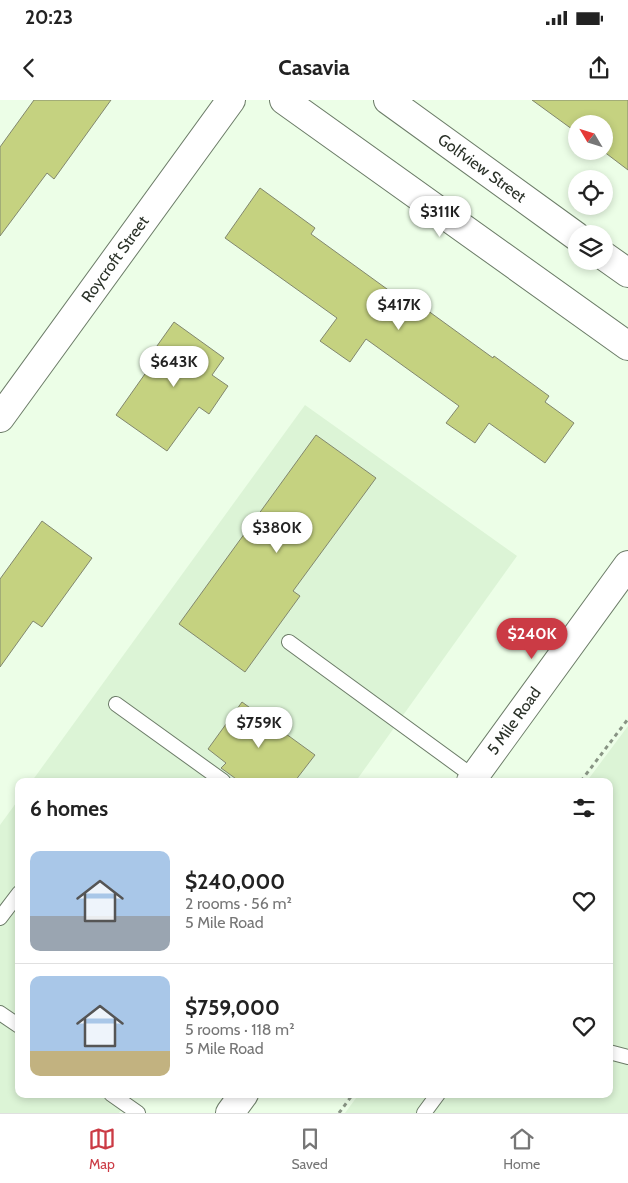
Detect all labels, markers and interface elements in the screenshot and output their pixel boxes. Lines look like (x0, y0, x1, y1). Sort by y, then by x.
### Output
text: 20:23 (25, 6, 73, 29)
icon: back (15, 54, 43, 82)
text: Casavia (278, 54, 350, 81)
icon: share (585, 54, 613, 82)
north arrow (568, 115, 612, 160)
map controls (568, 115, 613, 270)
street label: Golfview Street (434, 130, 530, 207)
button: locate (568, 170, 613, 215)
pin: $311K (405, 196, 475, 238)
text: $311K (420, 202, 460, 221)
street label: Roycroft Street (77, 212, 153, 306)
button: layers (568, 225, 613, 270)
pin: $417K (364, 288, 434, 331)
text: $417K (377, 295, 421, 314)
pin: $643K (139, 346, 209, 388)
text: $643K (151, 352, 197, 371)
pin: $380K (242, 512, 312, 554)
text: $380K (253, 518, 301, 537)
pin: $240K (497, 618, 567, 660)
text: $240K (507, 624, 557, 643)
street label: 5 Mile Road (483, 684, 545, 758)
pin: $759K (224, 706, 294, 749)
text: $759K (236, 713, 282, 732)
icon: filters (570, 794, 598, 822)
text: 6 homes (30, 796, 108, 821)
text: $240,000 (185, 869, 285, 894)
icon: home (70, 871, 130, 931)
icon: heart (570, 887, 598, 915)
text: 2 rooms · 56 m² (185, 894, 292, 913)
text: 5 Mile Road (185, 913, 264, 932)
text: $759,000 (185, 995, 280, 1020)
icon: home (70, 996, 130, 1056)
icon: heart (570, 1012, 598, 1040)
text: 5 rooms · 118 m² (185, 1020, 294, 1039)
text: 5 Mile Road (185, 1039, 264, 1058)
tab: Map (88, 1125, 116, 1173)
tab: Saved (291, 1125, 328, 1173)
tab: Home (503, 1125, 540, 1173)

